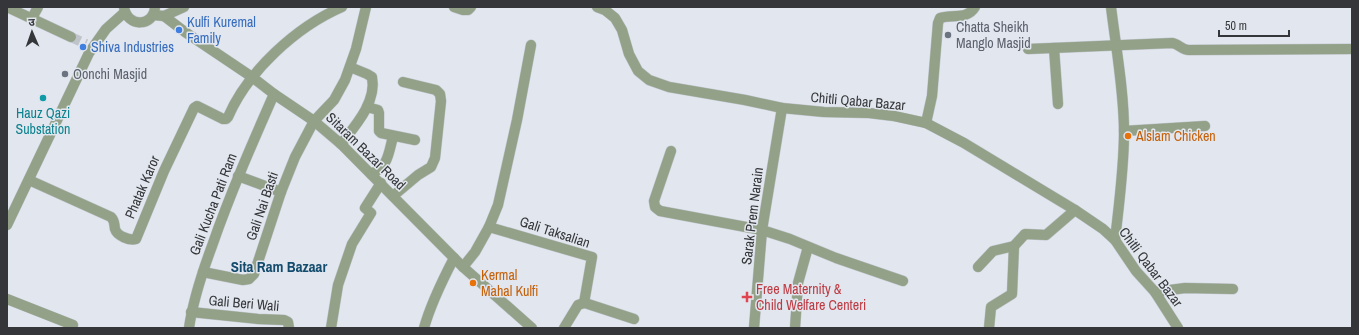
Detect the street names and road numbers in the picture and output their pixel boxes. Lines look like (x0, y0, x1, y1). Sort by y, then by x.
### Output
street label: Chitli Qabar Bazar (810, 88, 906, 114)
street label: Sitaram Bazar Road (322, 108, 410, 194)
street label: Gali Kucha Pati Ram (185, 150, 241, 258)
street label: Phatak Karor (121, 152, 163, 221)
street label: Sarak Prem Narain (737, 166, 767, 266)
street label: Gali Nai Basti (242, 169, 282, 243)
street label: Gali Taksalian (518, 212, 592, 252)
street label: Chitli Qabar Bazar (1115, 224, 1187, 311)
street label: Gali Beri Wali (208, 291, 280, 315)

